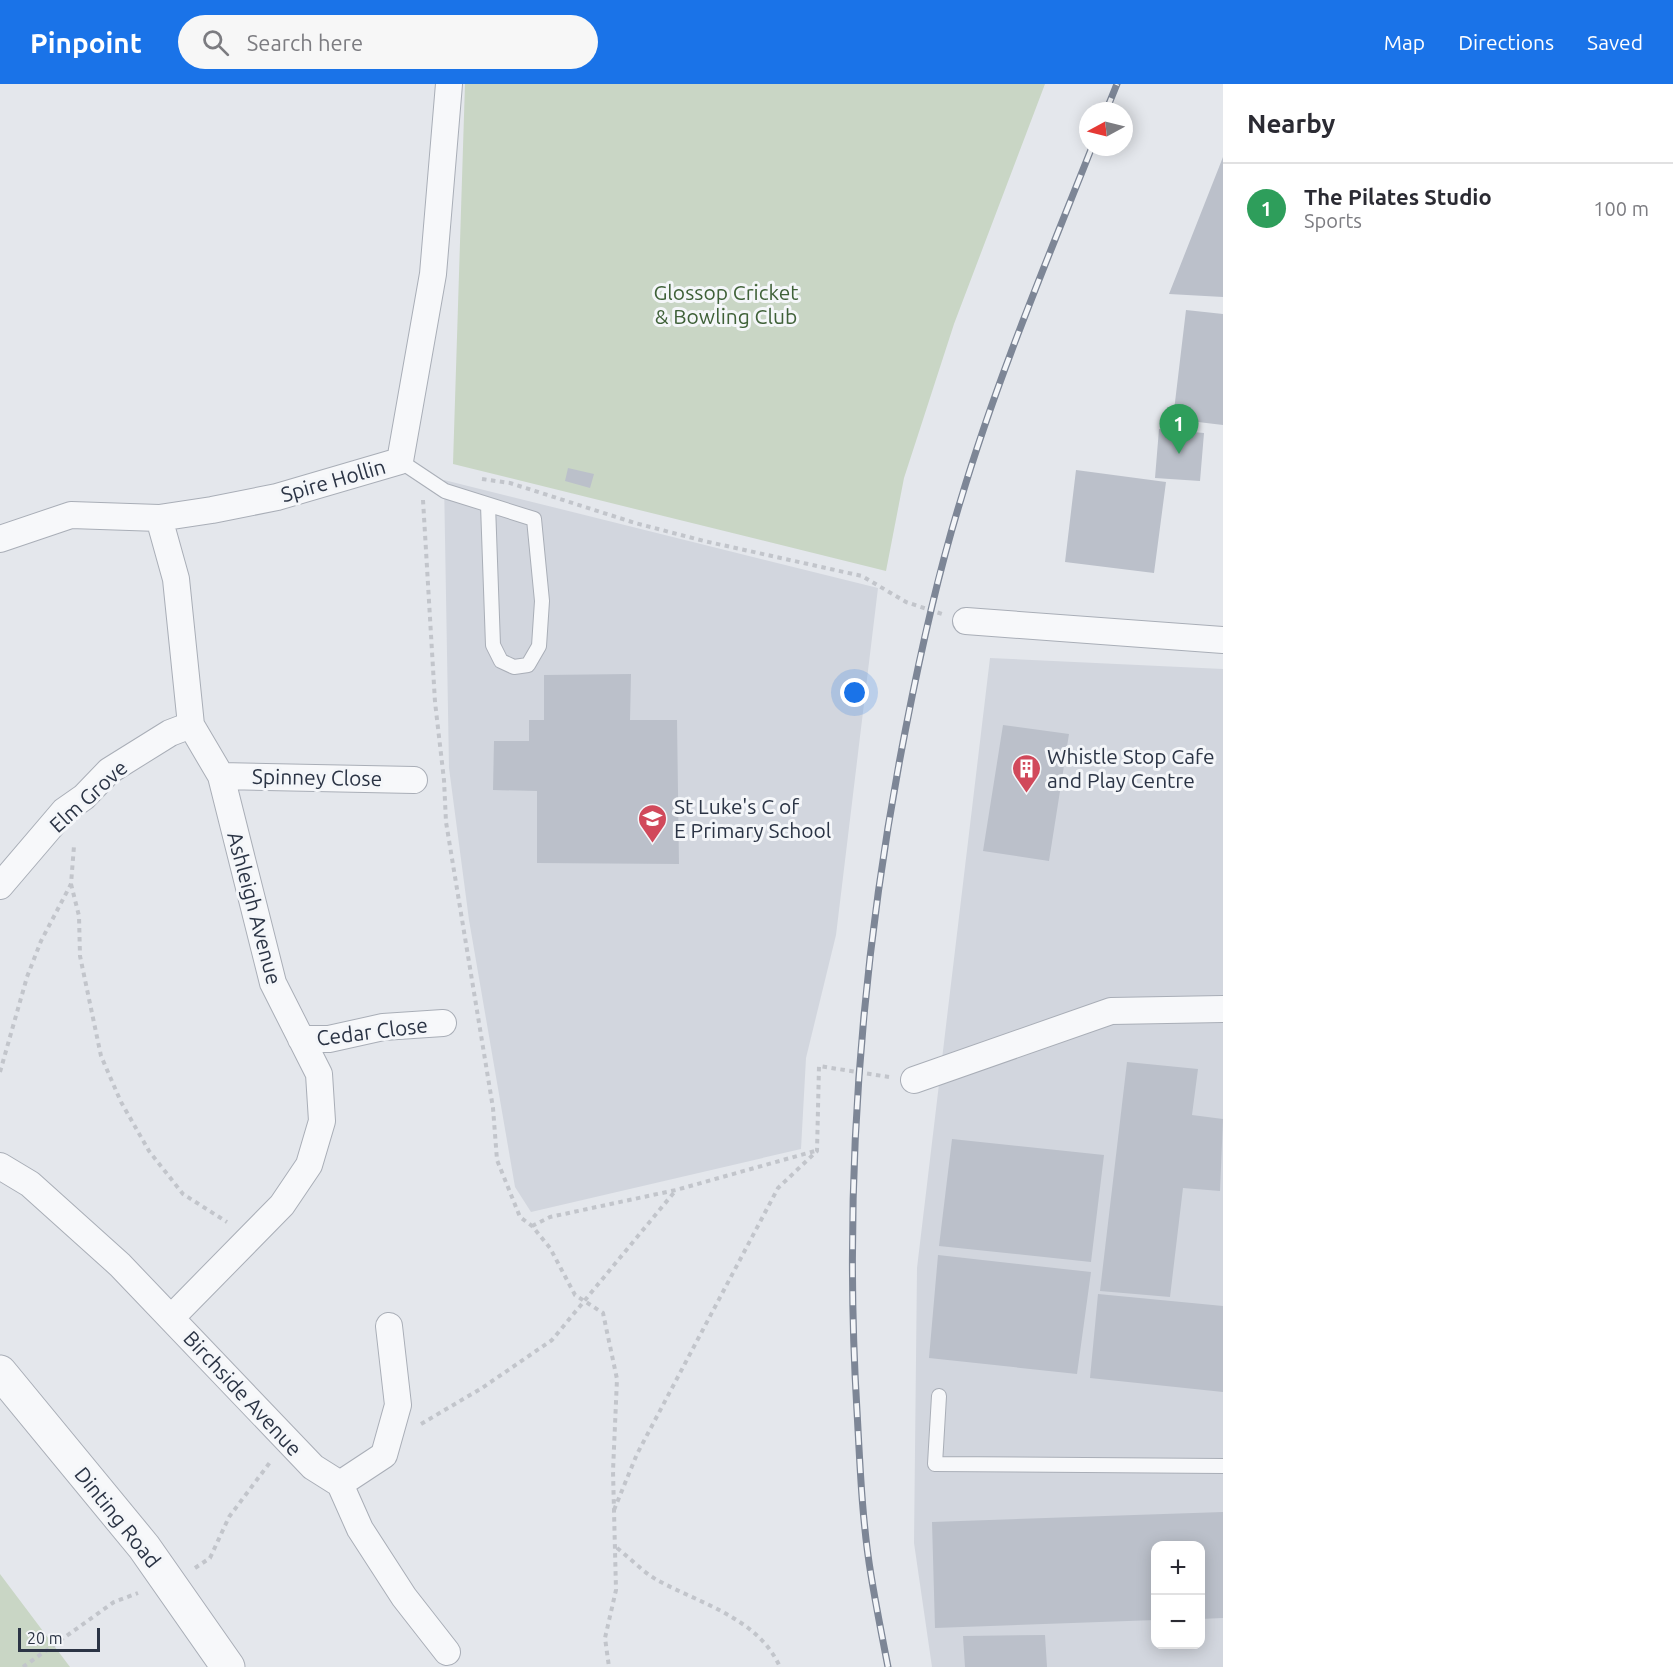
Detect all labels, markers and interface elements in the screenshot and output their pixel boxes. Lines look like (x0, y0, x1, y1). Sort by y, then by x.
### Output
search box (178, 15, 598, 69)
icon: search (199, 26, 232, 59)
text: Pinpoint (30, 27, 142, 58)
text: Search here (247, 30, 363, 55)
text: Map (1384, 30, 1425, 54)
text: Directions (1458, 30, 1554, 54)
text: Saved (1587, 30, 1643, 54)
north arrow (1079, 102, 1133, 156)
text: Nearby (1247, 109, 1335, 138)
text: The Pilates Studio (1304, 184, 1492, 209)
text: 1 (1261, 197, 1272, 220)
text: 100 m (1593, 197, 1649, 220)
text: Sports (1304, 209, 1362, 232)
park label: Glossop Cricket & Bowling Club (653, 280, 799, 328)
pin: 1 (1160, 404, 1198, 454)
street label: Spire Hollin (278, 454, 388, 506)
your location (840, 678, 869, 707)
place label: Whistle Stop Cafe and Play Centre (1047, 744, 1215, 792)
building icon: Whistle Stop Cafe and Play Centre (1010, 752, 1042, 794)
street label: Elm Grove (44, 755, 132, 837)
street label: Spinney Close (252, 764, 382, 790)
place label: St Luke's C of E Primary School (674, 794, 831, 842)
school or university icon: St Luke's C of E Primary School (637, 802, 669, 844)
street label: Ashleigh Avenue (223, 829, 287, 987)
street label: Cedar Close (315, 1012, 429, 1050)
street label: Birchside Avenue (179, 1326, 307, 1460)
street label: Dinting Road (70, 1462, 166, 1572)
map controls (1151, 1541, 1205, 1649)
button: + (1151, 1541, 1205, 1595)
button: − (1151, 1595, 1205, 1649)
scale bar (18, 1625, 100, 1652)
text: 20 m (27, 1629, 63, 1647)

